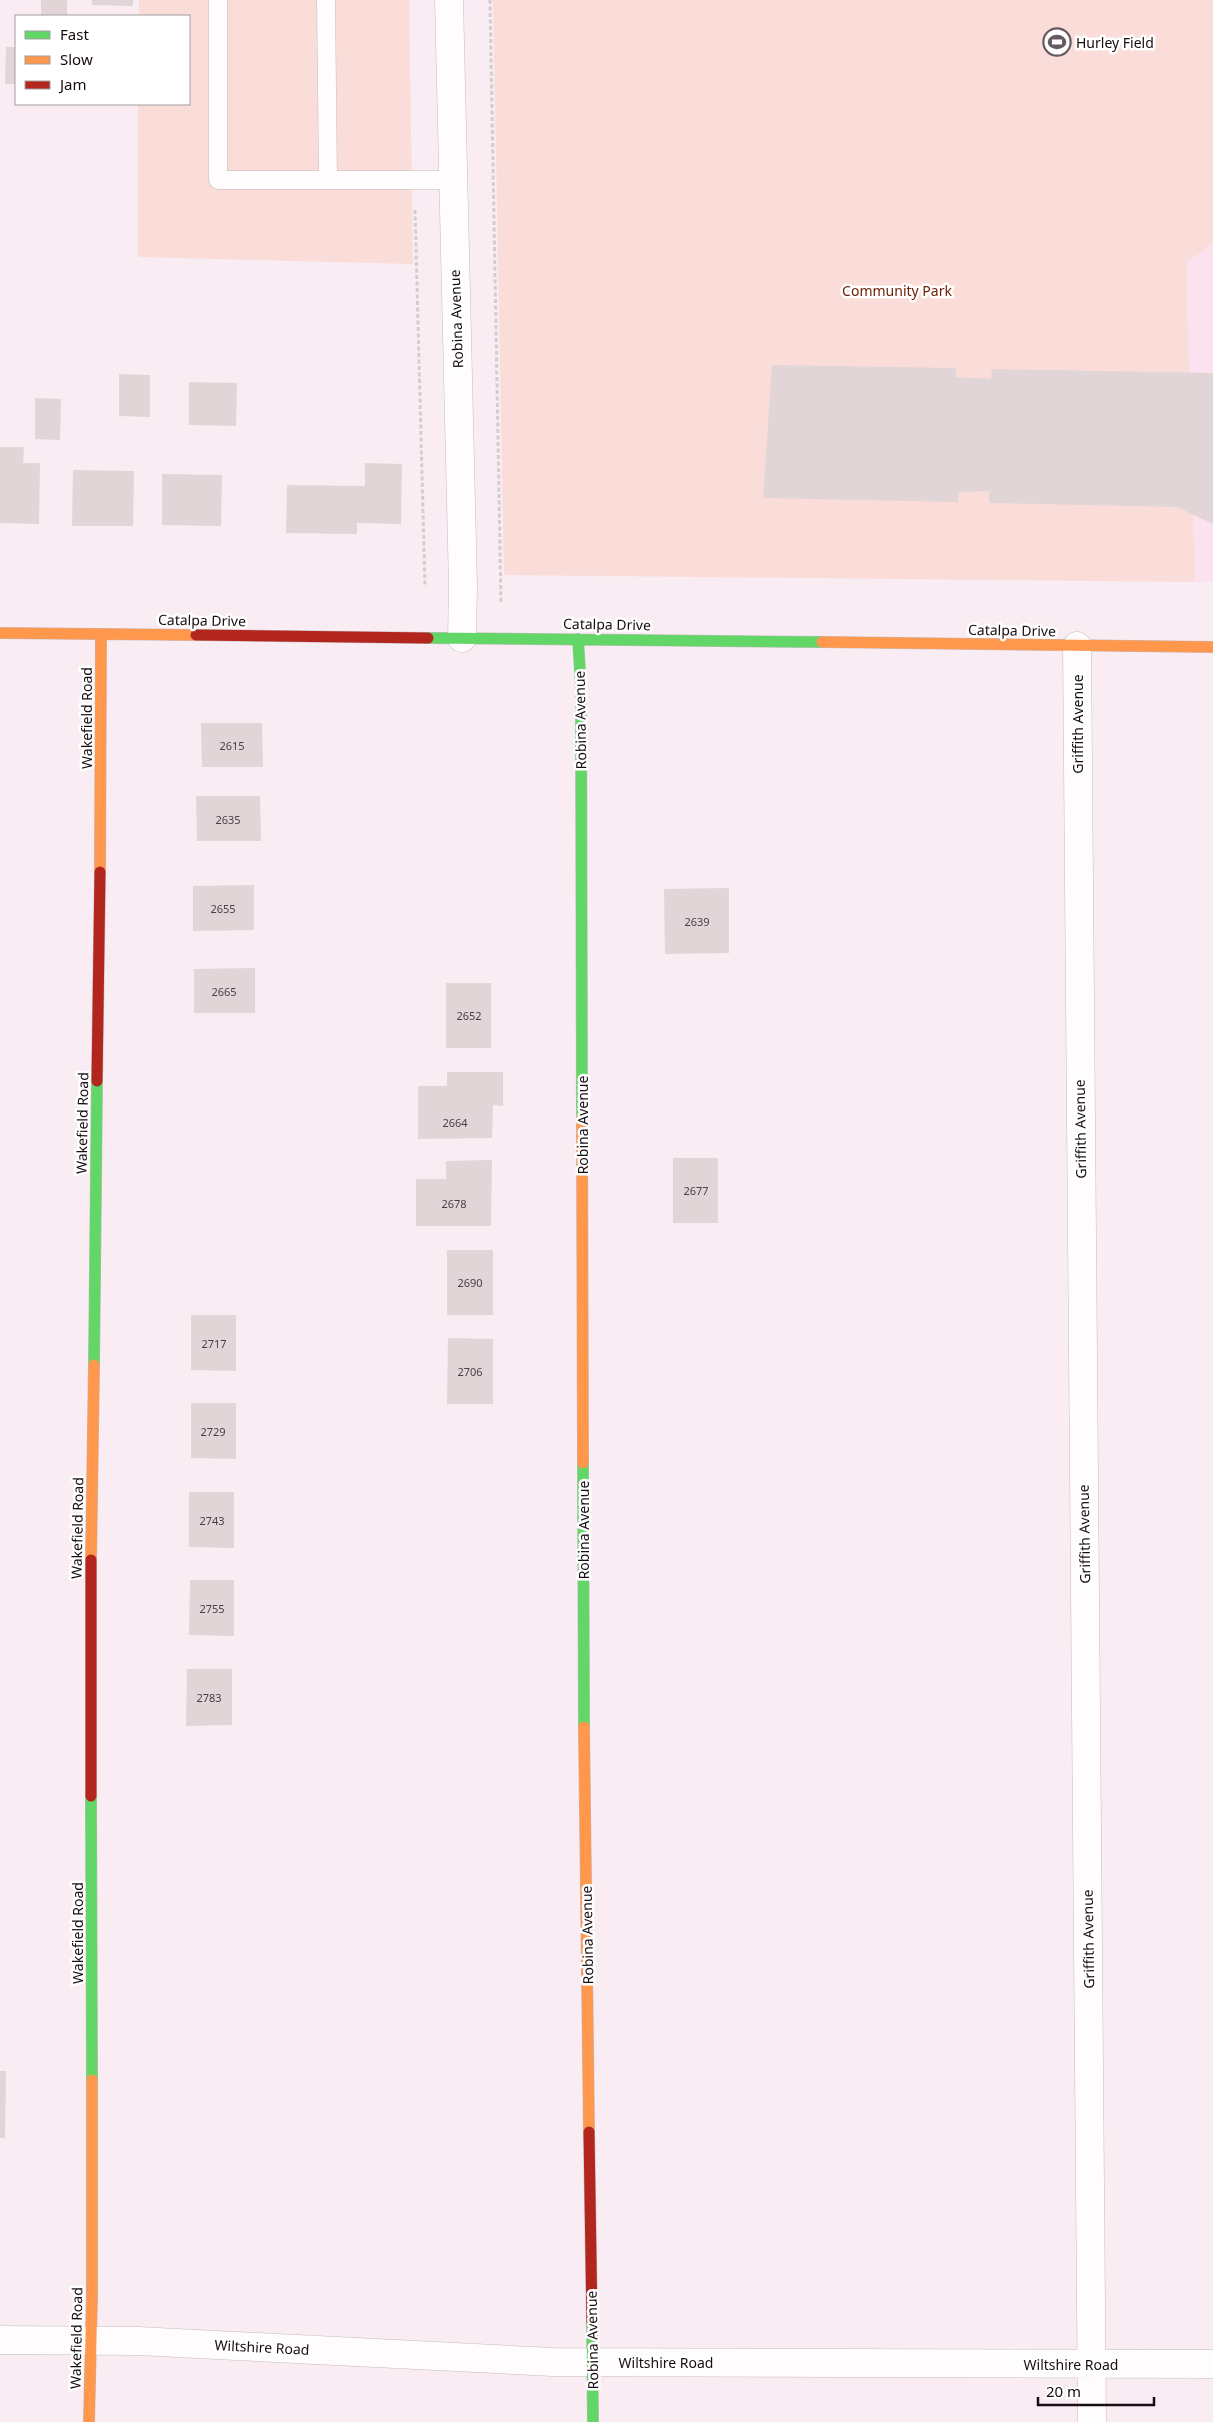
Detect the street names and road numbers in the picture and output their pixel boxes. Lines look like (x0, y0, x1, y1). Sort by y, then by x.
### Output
street label: Robina Avenue (445, 269, 467, 369)
street label: Catalpa Drive (158, 610, 246, 630)
street label: Catalpa Drive (563, 614, 651, 634)
street label: Catalpa Drive (968, 620, 1056, 640)
street label: Wakefield Road (77, 667, 96, 769)
street label: Robina Avenue (570, 670, 590, 770)
street label: Griffith Avenue (1068, 674, 1087, 774)
street label: Wakefield Road (72, 1072, 92, 1174)
street label: Robina Avenue (573, 1076, 592, 1174)
street label: Griffith Avenue (1070, 1079, 1090, 1179)
street label: Wakefield Road (67, 1477, 87, 1579)
street label: Robina Avenue (574, 1481, 593, 1579)
street label: Griffith Avenue (1074, 1484, 1094, 1584)
street label: Wakefield Road (68, 1882, 87, 1984)
street label: Robina Avenue (577, 1885, 597, 1985)
street label: Griffith Avenue (1078, 1889, 1098, 1989)
street label: Wakefield Road (66, 2287, 86, 2389)
street label: Robina Avenue (582, 2290, 602, 2390)
street label: Wiltshire Road (214, 2335, 310, 2359)
street label: Wiltshire Road (619, 2353, 713, 2372)
street label: Wiltshire Road (1024, 2355, 1118, 2374)

